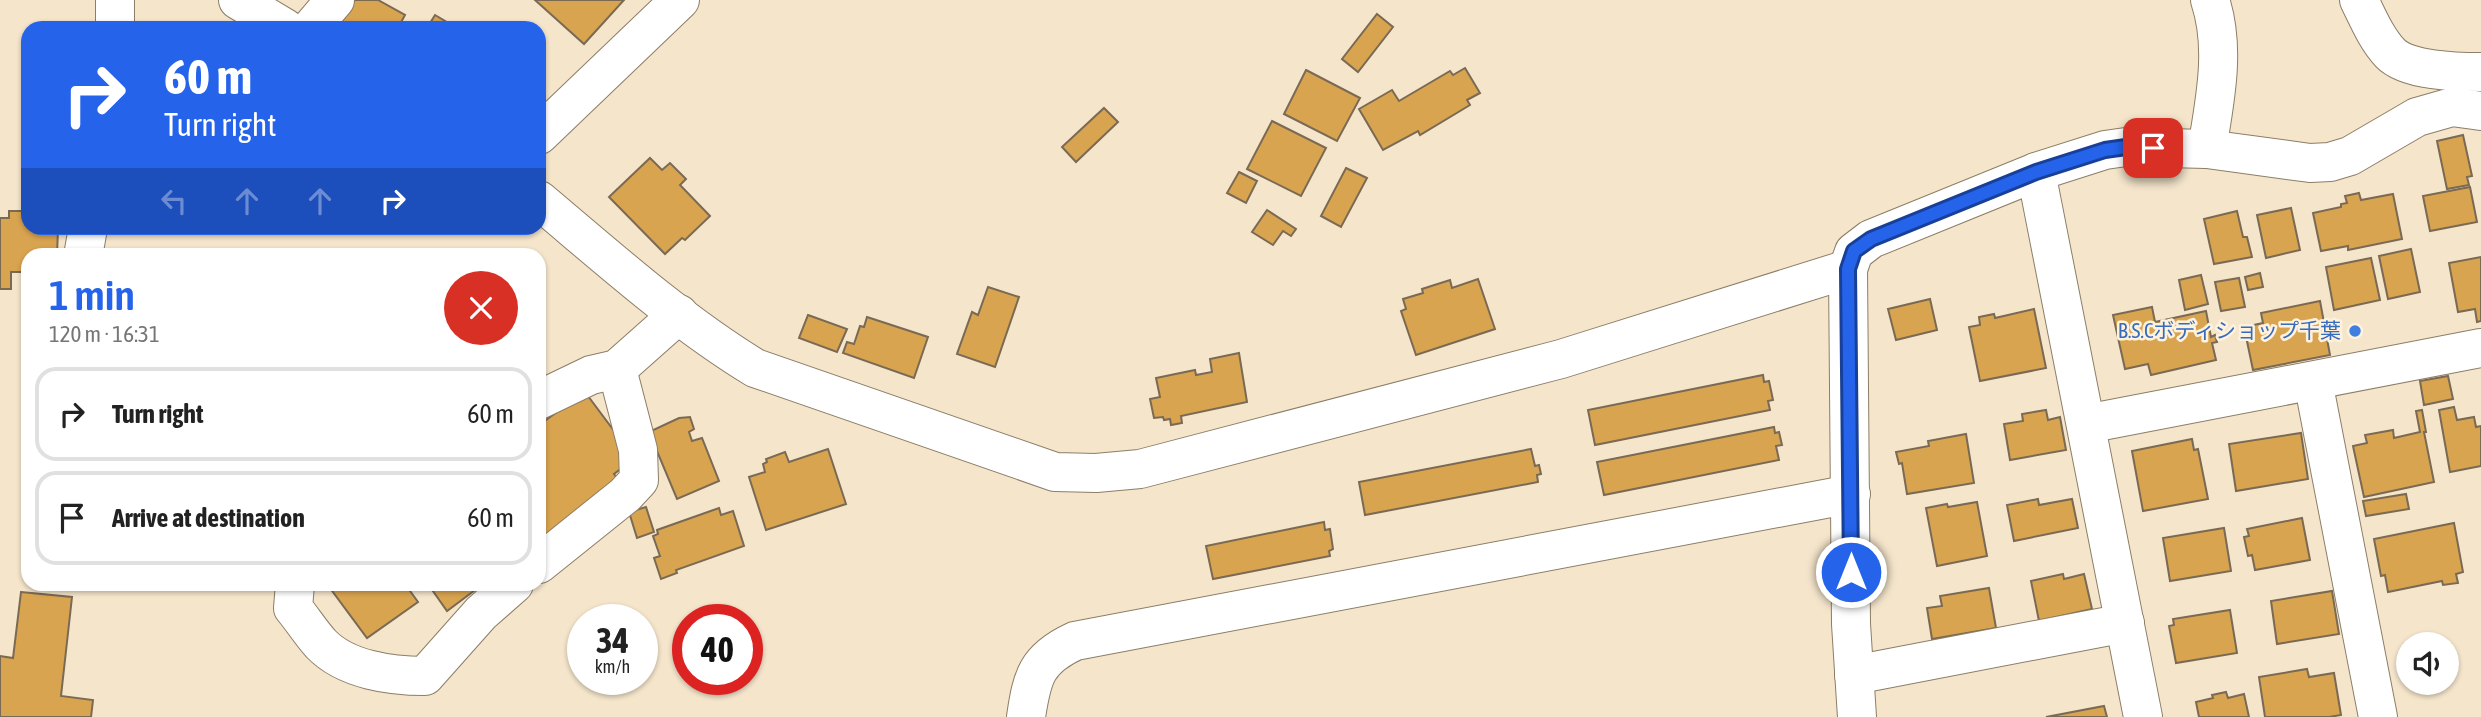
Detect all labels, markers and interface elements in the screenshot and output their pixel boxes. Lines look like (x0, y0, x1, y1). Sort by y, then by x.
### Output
text: 60 m (164, 48, 252, 104)
icon: right (49, 49, 140, 140)
text: Turn right (164, 106, 277, 143)
pin (2123, 118, 2183, 178)
icon: arrive (2134, 129, 2172, 167)
icon: left (155, 182, 193, 220)
icon: ahead (228, 182, 266, 220)
icon: ahead (301, 182, 339, 220)
icon: right (374, 182, 412, 220)
text: 1 min (49, 271, 135, 319)
button: close (444, 271, 518, 345)
place label: B.S.Cボディショップ千葉 (2118, 318, 2341, 342)
text: 120 m · 16:31 (49, 321, 160, 347)
marker: B.S.Cボディショップ千葉 (2347, 323, 2363, 339)
icon: right (53, 395, 91, 433)
text: Turn right (112, 399, 203, 429)
text: 60 m (467, 399, 514, 429)
icon: arrive (53, 499, 91, 537)
text: Arrive at destination (112, 503, 305, 533)
text: 60 m (467, 503, 514, 533)
position arrow (1814, 535, 1888, 609)
speed limit sign: 40 (672, 604, 763, 695)
text: 34 (596, 620, 629, 660)
map controls (2396, 632, 2459, 695)
button: sound (2396, 632, 2459, 695)
text: km/h (595, 656, 630, 677)

